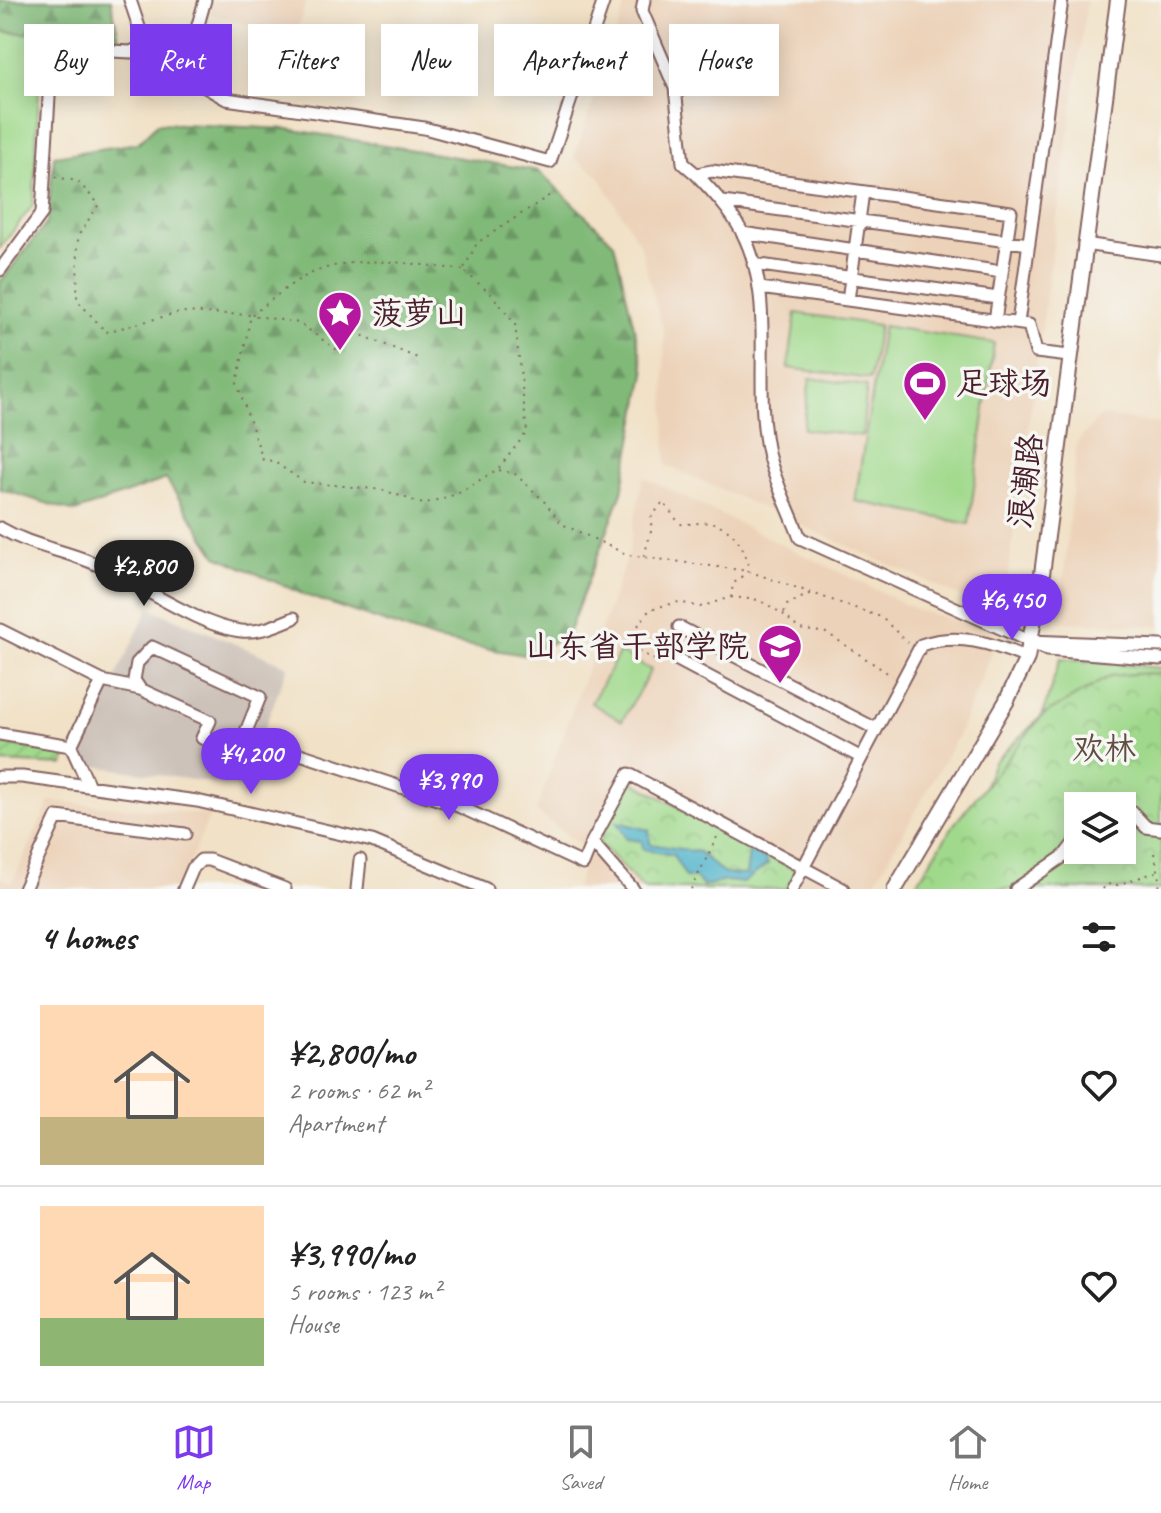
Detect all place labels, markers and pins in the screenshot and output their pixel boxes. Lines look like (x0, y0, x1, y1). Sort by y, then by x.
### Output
place icon: 菠萝山 (316, 289, 364, 352)
place label: 菠萝山 (371, 293, 467, 334)
sports icon: 足球场 (901, 359, 949, 422)
place label: 足球场 (956, 363, 1052, 404)
pin: ¥2,800 (79, 540, 209, 608)
pin: ¥6,450 (947, 574, 1077, 642)
school or university icon: 山东省干部学院 (756, 622, 804, 685)
place label: 山东省干部学院 (525, 626, 749, 667)
pin: ¥4,200 (186, 728, 316, 796)
pin: ¥3,990 (384, 754, 514, 822)

